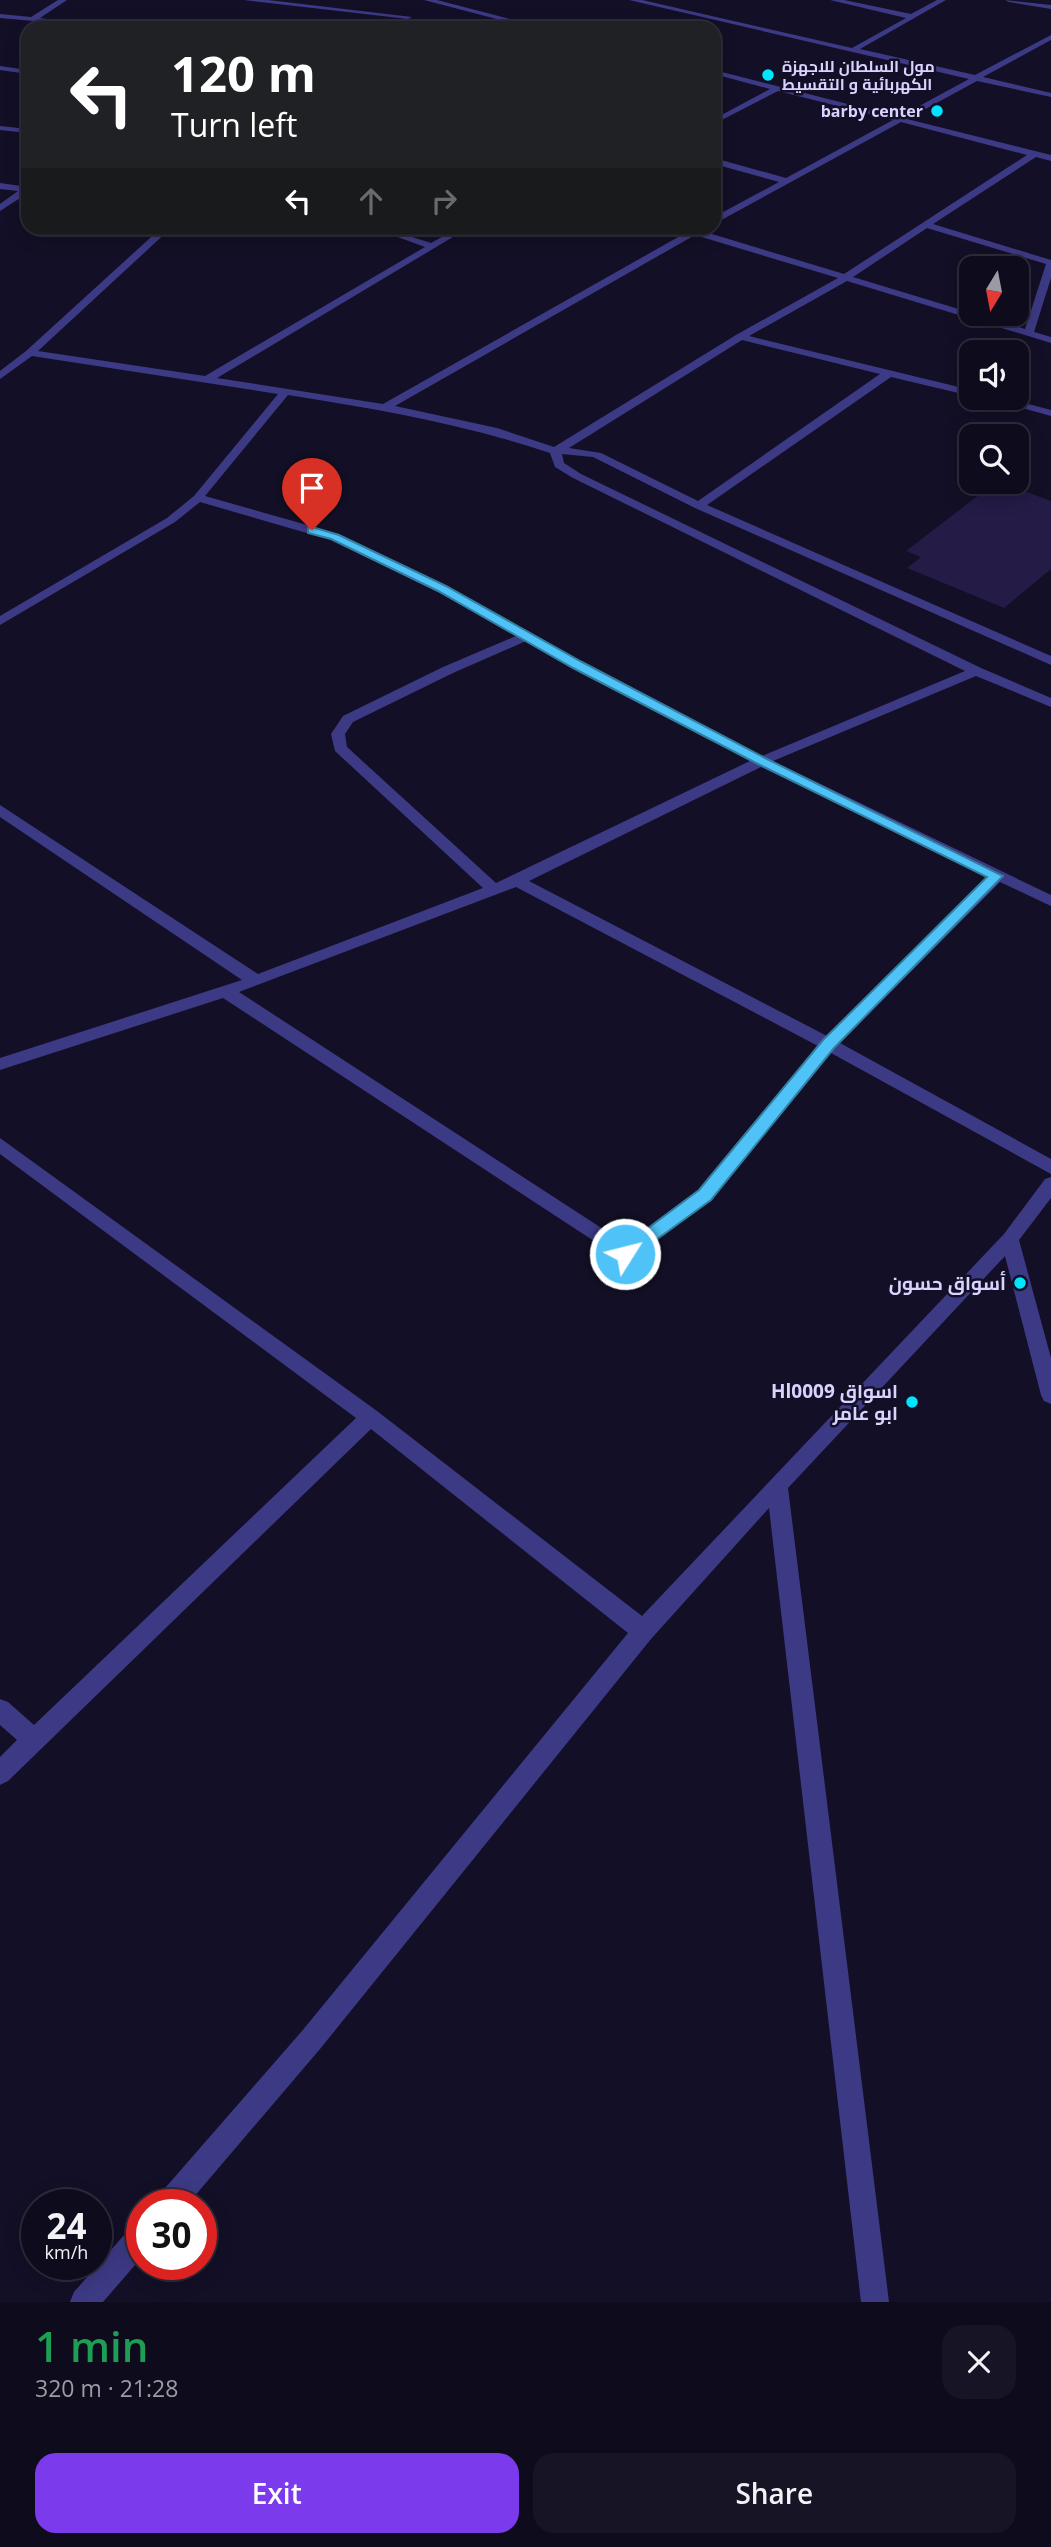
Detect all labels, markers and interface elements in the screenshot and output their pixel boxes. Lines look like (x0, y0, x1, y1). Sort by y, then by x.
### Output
text: 120 m (171, 40, 316, 106)
icon: left (56, 49, 147, 140)
place label: مول السلطان للاجهزة الكهربائية و التقسيط (782, 55, 935, 95)
marker: مول السلطان للاجهزة الكهربائية و التقسيط (760, 67, 776, 83)
place label: barby center (821, 100, 923, 122)
text: Turn left (171, 103, 297, 146)
marker: barby center (929, 103, 945, 119)
icon: left (279, 182, 317, 220)
icon: ahead (352, 182, 390, 220)
icon: right (425, 182, 463, 220)
north arrow (959, 256, 1029, 326)
map controls (959, 256, 1029, 494)
button: sound (959, 340, 1029, 410)
button: search (959, 424, 1029, 494)
pin (282, 458, 342, 530)
icon: arrive (293, 469, 331, 507)
position arrow (588, 1217, 662, 1291)
place label: أسواق حسون (889, 1270, 1006, 1296)
marker: أسواق حسون (1012, 1275, 1028, 1291)
place label: Hl0009 اسواق ابو عامر (771, 1378, 898, 1426)
marker: Hl0009 اسواق ابو عامر (904, 1394, 920, 1410)
speed limit sign: 30 (126, 2189, 217, 2280)
text: 24 (46, 2202, 87, 2249)
text: km/h (45, 2240, 88, 2264)
text: 1 min (35, 2317, 148, 2374)
button: close (942, 2325, 1016, 2399)
text: 320 m · 21:28 (35, 2372, 178, 2404)
button: Exit (35, 2453, 519, 2533)
button: Share (533, 2453, 1016, 2533)

